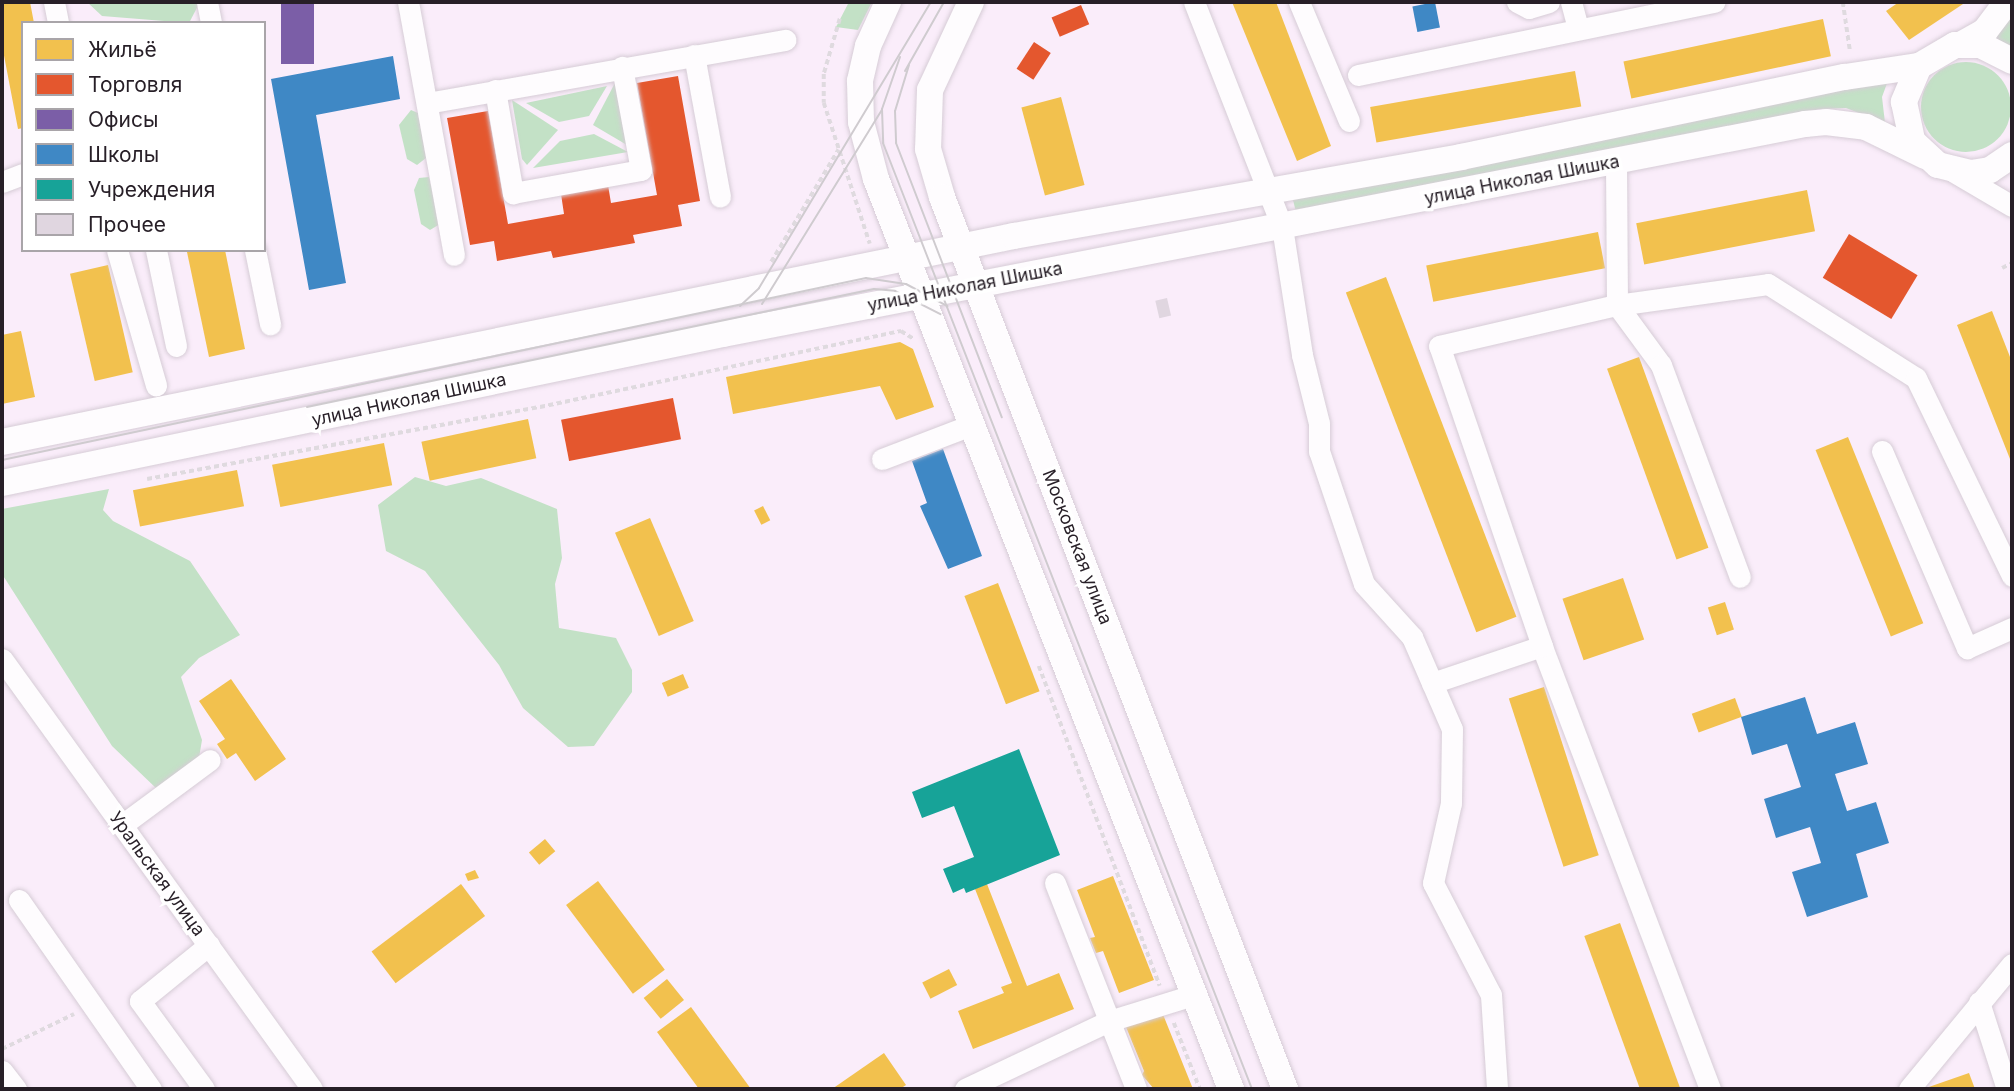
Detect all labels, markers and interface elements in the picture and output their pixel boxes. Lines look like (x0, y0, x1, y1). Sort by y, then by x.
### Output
legend (21, 21, 266, 252)
text: Жильё (88, 37, 157, 62)
text: Торговля (88, 72, 182, 97)
text: Офисы (88, 107, 158, 132)
text: Школы (88, 142, 159, 167)
street label: улица Николая Шишка (1423, 150, 1621, 210)
text: Учреждения (88, 177, 215, 202)
text: Прочее (88, 212, 166, 237)
street label: улица Николая Шишка (866, 257, 1064, 317)
street label: улица Николая Шишка (310, 369, 508, 431)
street label: Московская улица (1038, 467, 1116, 627)
street label: Уральская улица (105, 808, 209, 940)

